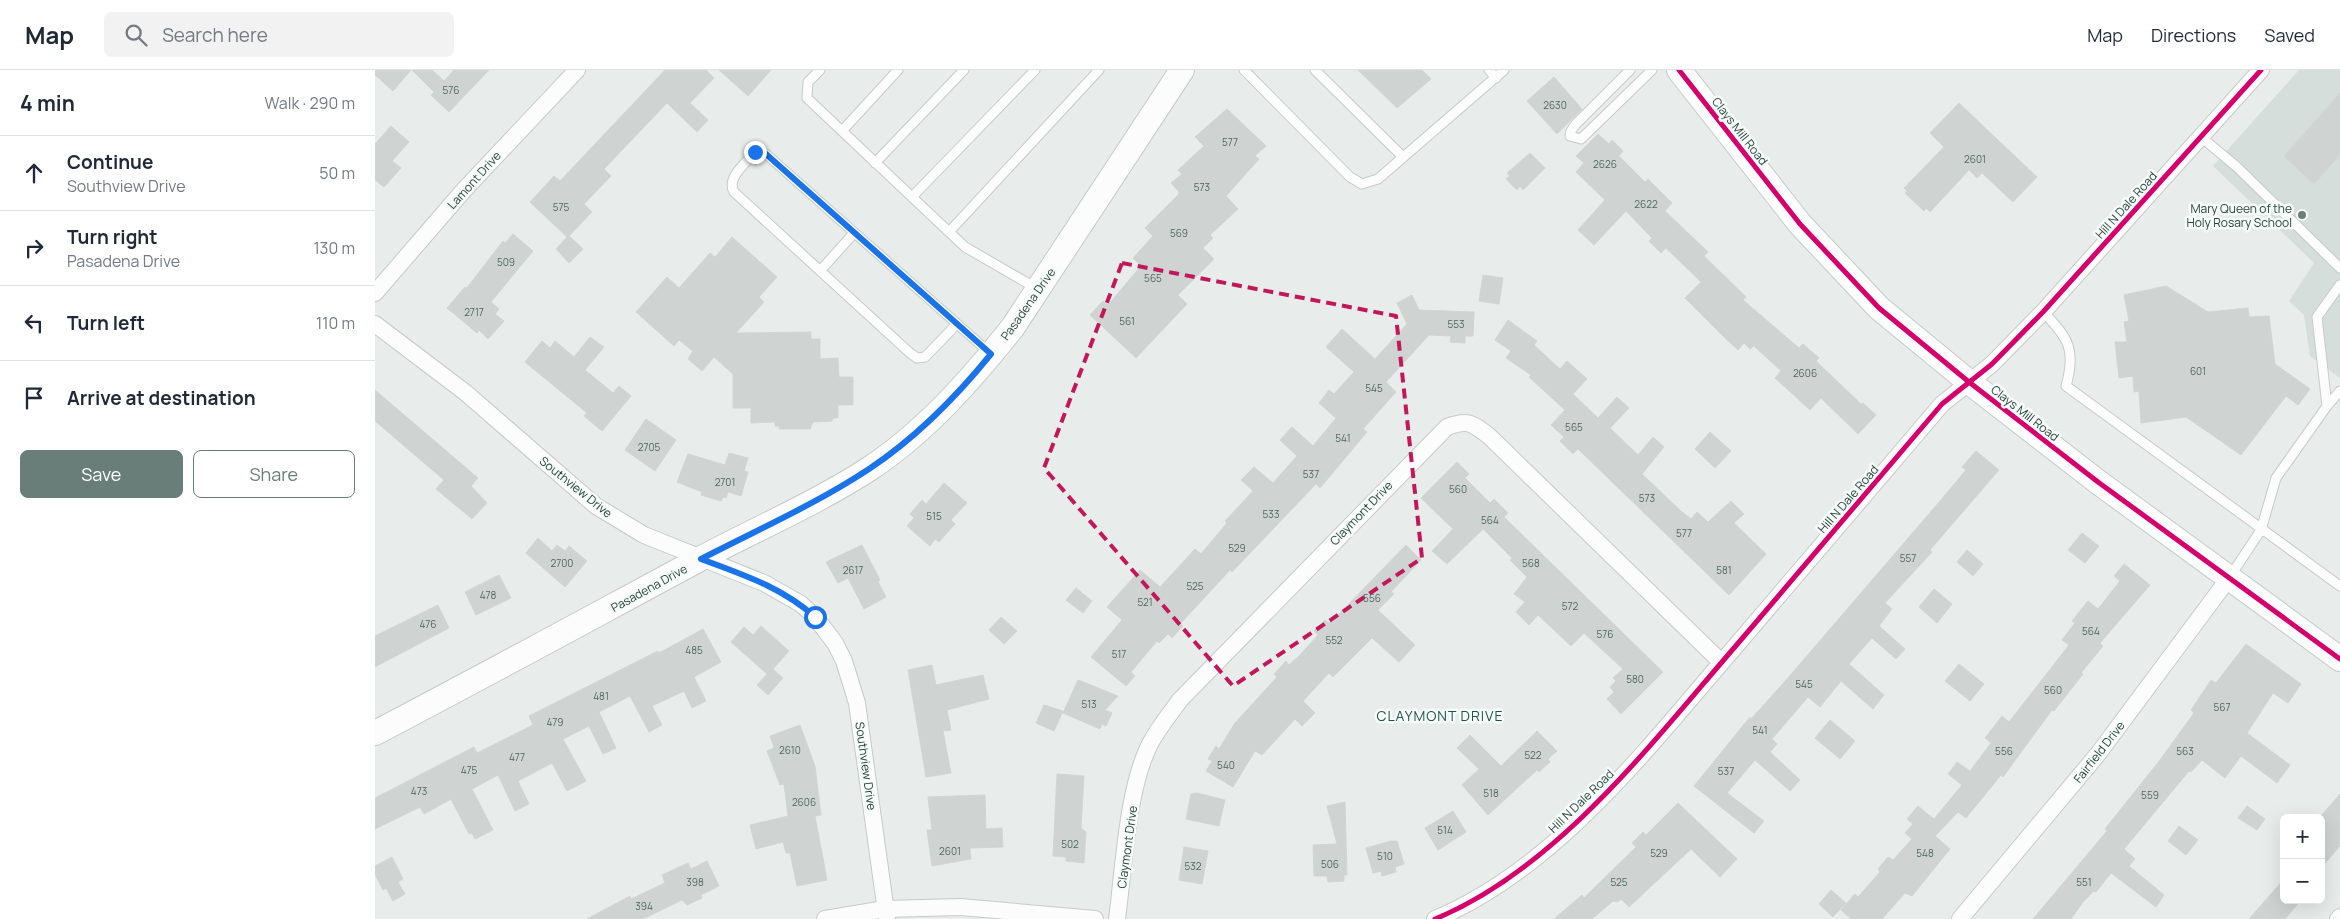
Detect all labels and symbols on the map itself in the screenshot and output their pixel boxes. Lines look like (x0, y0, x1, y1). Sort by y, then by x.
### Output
house number: 576 (442, 83, 460, 97)
street label: Clays Mill Road (1708, 93, 1772, 169)
house number: 2630 (1543, 98, 1567, 112)
house number: 577 (1222, 135, 1238, 149)
route end (744, 141, 767, 164)
street label: Lamont Drive (443, 147, 505, 213)
house number: 2601 (1964, 152, 1986, 166)
house number: 2626 (1593, 157, 1617, 171)
street label: Hill N Dale Road (2091, 168, 2161, 242)
house number: 573 (1194, 180, 1210, 194)
house number: 2622 (1634, 197, 1658, 211)
house number: 575 (553, 200, 570, 214)
place label: Mary Queen of the Holy Rosary School (2186, 200, 2292, 231)
marker: Mary Queen of the Holy Rosary School (2296, 209, 2308, 221)
house number: 569 (1170, 226, 1188, 240)
house number: 509 (497, 255, 515, 269)
street label: Pasadena Drive (997, 264, 1059, 344)
house number: 565 (1144, 271, 1162, 285)
house number: 2717 (464, 305, 484, 319)
house number: 561 (1119, 314, 1135, 328)
house number: 553 (1447, 317, 1465, 331)
house number: 601 (2190, 364, 2206, 378)
house number: 2606 (1793, 366, 1817, 380)
house number: 545 (1365, 381, 1383, 395)
street label: Clays Mill Road (1987, 381, 2063, 445)
house number: 565 (1565, 420, 1583, 434)
house number: 541 (1335, 431, 1351, 445)
house number: 2705 (638, 440, 661, 454)
street label: Southview Drive (536, 452, 616, 522)
street label: Hill N Dale Road (1814, 461, 1882, 537)
house number: 537 (1303, 467, 1319, 481)
house number: 2701 (715, 475, 735, 489)
street label: Claymont Drive (1326, 477, 1396, 549)
house number: 560 (1449, 482, 1467, 496)
house number: 573 (1639, 491, 1655, 505)
house number: 533 (1263, 507, 1279, 521)
house number: 515 (926, 509, 942, 523)
house number: 564 (1481, 513, 1499, 527)
house number: 577 (1676, 526, 1692, 540)
house number: 529 (1228, 541, 1246, 555)
house number: 557 (1900, 551, 1916, 565)
house number: 2700 (551, 556, 573, 570)
house number: 568 (1522, 556, 1540, 570)
street label: Pasadena Drive (608, 560, 690, 616)
house number: 2617 (843, 563, 863, 577)
house number: 581 (1716, 563, 1732, 577)
house number: 525 (1187, 579, 1204, 593)
house number: 478 (480, 588, 497, 602)
house number: 556 (1363, 591, 1381, 605)
house number: 521 (1137, 595, 1153, 609)
house number: 572 (1562, 599, 1579, 613)
route start (804, 606, 827, 629)
house number: 476 (419, 617, 437, 631)
house number: 564 (2082, 624, 2100, 638)
house number: 576 (1596, 627, 1614, 641)
house number: 552 (1326, 633, 1343, 647)
house number: 485 (685, 643, 703, 657)
house number: 517 (1112, 647, 1126, 661)
house number: 580 (1626, 672, 1644, 686)
house number: 545 (1795, 677, 1813, 691)
house number: 560 (2044, 683, 2062, 697)
house number: 481 (593, 689, 609, 703)
house number: 513 (1081, 697, 1097, 711)
house number: 567 (2213, 700, 2231, 714)
district label: CLAYMONT DRIVE (1376, 706, 1504, 725)
house number: 479 (546, 715, 564, 729)
street label: Fairfield Drive (2069, 718, 2129, 786)
street label: Southview Drive (851, 721, 881, 811)
house number: 541 (1752, 723, 1768, 737)
house number: 2610 (779, 743, 801, 757)
house number: 556 (1995, 744, 2013, 758)
house number: 563 (2176, 744, 2194, 758)
house number: 522 (1525, 748, 1542, 762)
house number: 477 (509, 750, 525, 764)
house number: 540 (1217, 758, 1235, 772)
house number: 475 (461, 763, 478, 777)
house number: 537 (1718, 764, 1734, 778)
street label: Hill N Dale Road (1545, 765, 1617, 837)
house number: 473 (411, 784, 427, 798)
house number: 518 (1483, 786, 1499, 800)
house number: 559 (2141, 788, 2159, 802)
house number: 2606 (792, 795, 816, 809)
street label: Claymont Drive (1113, 804, 1141, 890)
house number: 514 (1437, 823, 1453, 837)
house number: 502 (1061, 837, 1079, 851)
house number: 2601 (939, 844, 961, 858)
house number: 529 (1650, 846, 1668, 860)
house number: 548 (1916, 846, 1934, 860)
house number: 510 (1377, 849, 1393, 863)
house number: 506 (1321, 857, 1339, 871)
house number: 532 (1184, 859, 1202, 873)
house number: 398 (686, 875, 704, 889)
house number: 525 (1611, 875, 1628, 889)
house number: 551 (2076, 875, 2092, 889)
house number: 394 (635, 899, 653, 913)

